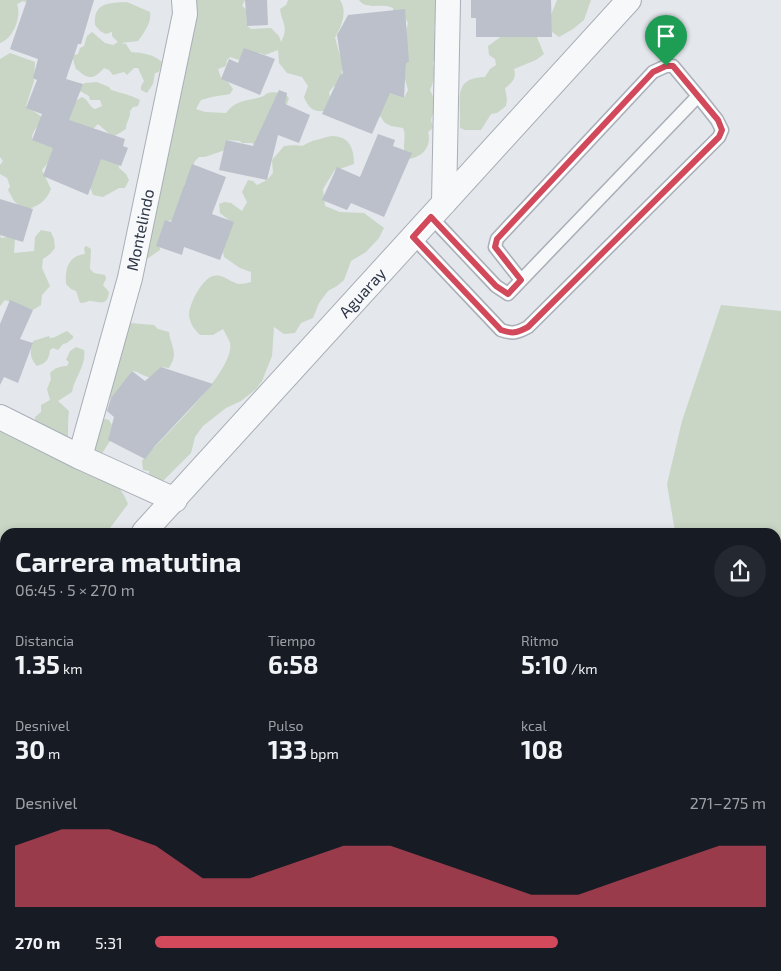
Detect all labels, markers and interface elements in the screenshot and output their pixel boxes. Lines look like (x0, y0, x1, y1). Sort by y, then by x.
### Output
pin (645, 15, 687, 66)
icon: arrive (652, 22, 680, 50)
street label: Montelindo (122, 187, 157, 273)
street label: Aguaray (335, 263, 390, 321)
text: Carrera matutina (15, 544, 241, 578)
button: share (714, 545, 766, 597)
text: 06:45 · 5 × 270 m (15, 580, 135, 599)
text: Distancia (15, 632, 74, 649)
text: Tiempo (268, 632, 315, 649)
text: Ritmo (521, 632, 559, 649)
text: 1.35 (15, 649, 60, 679)
text: 6:58 (268, 649, 319, 679)
text: 5:10 (521, 649, 568, 679)
text: km (60, 660, 82, 677)
text: /km (568, 660, 598, 677)
text: Desnivel (15, 717, 70, 734)
text: Pulso (268, 717, 303, 734)
text: kcal (521, 717, 547, 734)
text: 30 (15, 734, 45, 764)
text: 133 (268, 734, 307, 764)
text: 108 (521, 734, 563, 764)
text: m (45, 745, 60, 762)
text: bpm (307, 745, 339, 762)
text: Desnivel (15, 793, 77, 812)
text: 271–275 m (690, 793, 766, 812)
text: 270 m (15, 933, 60, 952)
text: 5:31 (95, 933, 123, 952)

